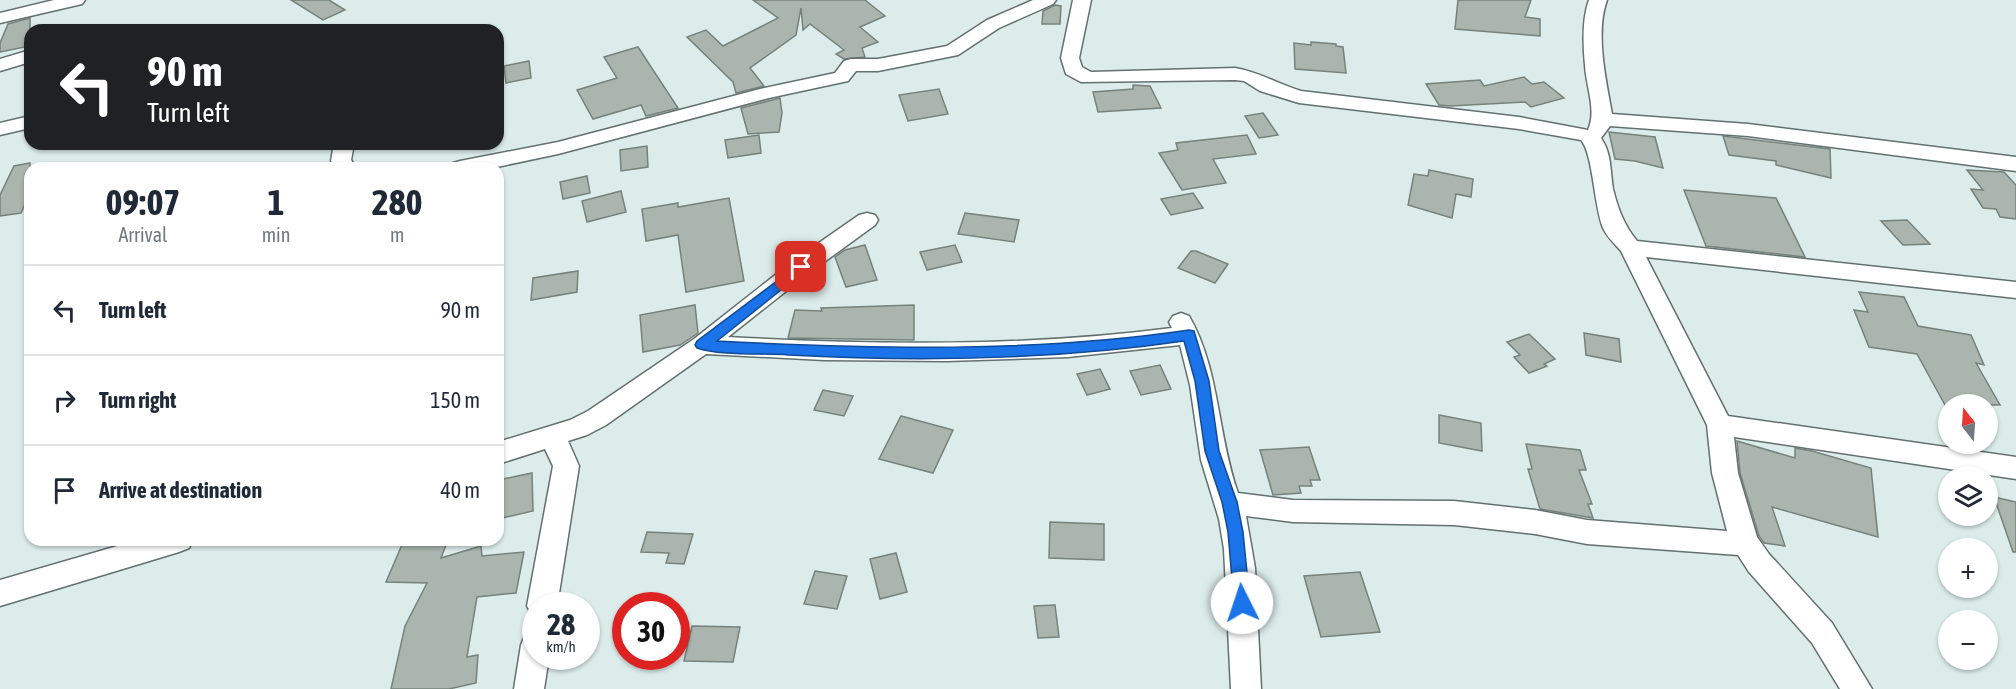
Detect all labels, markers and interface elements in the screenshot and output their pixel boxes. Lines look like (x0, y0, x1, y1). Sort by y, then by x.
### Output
text: 90 m (147, 47, 222, 95)
icon: left (48, 48, 126, 126)
text: Turn left (147, 97, 230, 128)
text: 09:07 (105, 181, 180, 223)
text: 1 (268, 181, 284, 223)
text: 280 (372, 181, 423, 223)
text: Arrival (118, 223, 167, 246)
text: min (262, 223, 290, 246)
text: m (390, 223, 404, 246)
pin (775, 241, 826, 292)
icon: arrive (784, 250, 817, 283)
icon: left (48, 294, 81, 327)
text: Turn left (99, 297, 166, 323)
text: 90 m (440, 297, 480, 323)
icon: right (48, 384, 81, 417)
text: Turn right (99, 387, 176, 413)
text: 150 m (430, 387, 480, 413)
north arrow (1938, 394, 1998, 454)
map controls (1938, 394, 1998, 670)
button: layers (1938, 466, 1998, 526)
icon: arrive (48, 474, 81, 507)
text: Arrive at destination (99, 477, 262, 503)
text: 40 m (440, 477, 480, 503)
button: + (1938, 538, 1998, 598)
position arrow (1210, 571, 1274, 635)
speed limit sign: 30 (612, 592, 690, 670)
text: 28 (547, 607, 575, 641)
button: − (1938, 610, 1998, 670)
text: km/h (546, 638, 576, 655)

